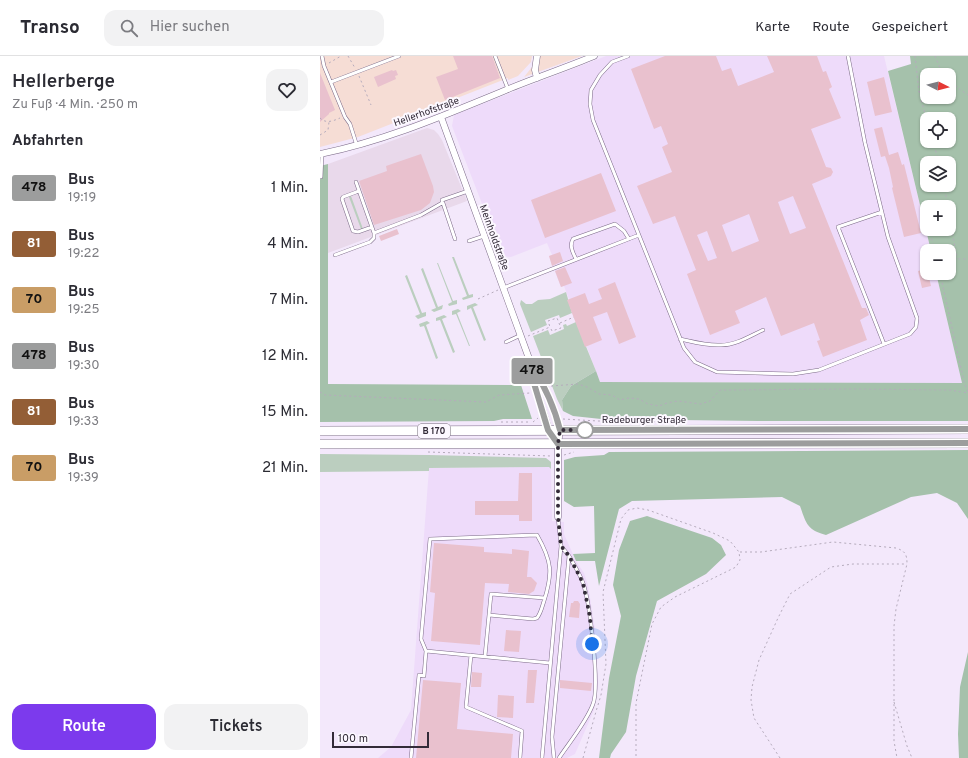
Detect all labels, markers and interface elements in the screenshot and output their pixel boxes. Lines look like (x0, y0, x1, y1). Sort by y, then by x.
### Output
search box (104, 10, 384, 46)
text: Transo (20, 16, 80, 40)
icon: search (118, 17, 140, 39)
text: Hier suchen (150, 18, 230, 37)
text: Karte (755, 19, 790, 36)
text: Route (812, 19, 849, 36)
text: Gespeichert (871, 19, 948, 36)
north arrow (920, 68, 956, 104)
map controls (920, 68, 956, 280)
button: heart (266, 69, 308, 111)
text: Hellerberge (12, 70, 115, 94)
street label: Hellerhofstraße (392, 94, 461, 130)
text: Zu Fuß · 4 Min. · 250 m (12, 97, 138, 113)
button: locate (920, 112, 956, 148)
text: Abfahrten (12, 132, 83, 151)
button: layers (920, 156, 956, 192)
text: Bus (68, 171, 95, 190)
text: 478 (22, 179, 46, 196)
text: 1 Min. (271, 179, 308, 198)
text: 19:19 (68, 190, 96, 206)
button: + (920, 200, 956, 236)
street label: Meinholdstraße (476, 203, 512, 272)
text: Bus (68, 227, 95, 246)
text: 81 (27, 235, 41, 252)
text: 4 Min. (267, 235, 308, 254)
button: − (920, 244, 956, 280)
text: 19:22 (68, 246, 99, 262)
text: Bus (68, 283, 95, 302)
text: 70 (26, 291, 42, 308)
text: 7 Min. (269, 291, 308, 310)
text: 19:25 (68, 302, 100, 318)
text: Bus (68, 339, 95, 358)
text: 478 (22, 347, 46, 364)
text: 12 Min. (262, 347, 308, 366)
text: 19:30 (68, 358, 100, 374)
line badge: 478 (509, 358, 555, 384)
text: 478 (520, 362, 544, 379)
text: Bus (68, 395, 95, 414)
text: 81 (27, 403, 41, 420)
text: 15 Min. (262, 403, 308, 422)
text: 19:33 (68, 414, 99, 430)
street label: Radeburger Straße (602, 414, 686, 427)
unlabelled marker (576, 421, 594, 439)
road number: B 170 (418, 424, 450, 438)
text: Bus (68, 451, 95, 470)
text: 70 (26, 459, 42, 476)
text: 21 Min. (262, 459, 308, 478)
text: 19:39 (68, 470, 99, 486)
your location (582, 634, 602, 654)
button: Route (12, 704, 156, 750)
button: Tickets (164, 704, 308, 750)
scale bar (332, 730, 429, 749)
text: 100 m (338, 732, 368, 746)

